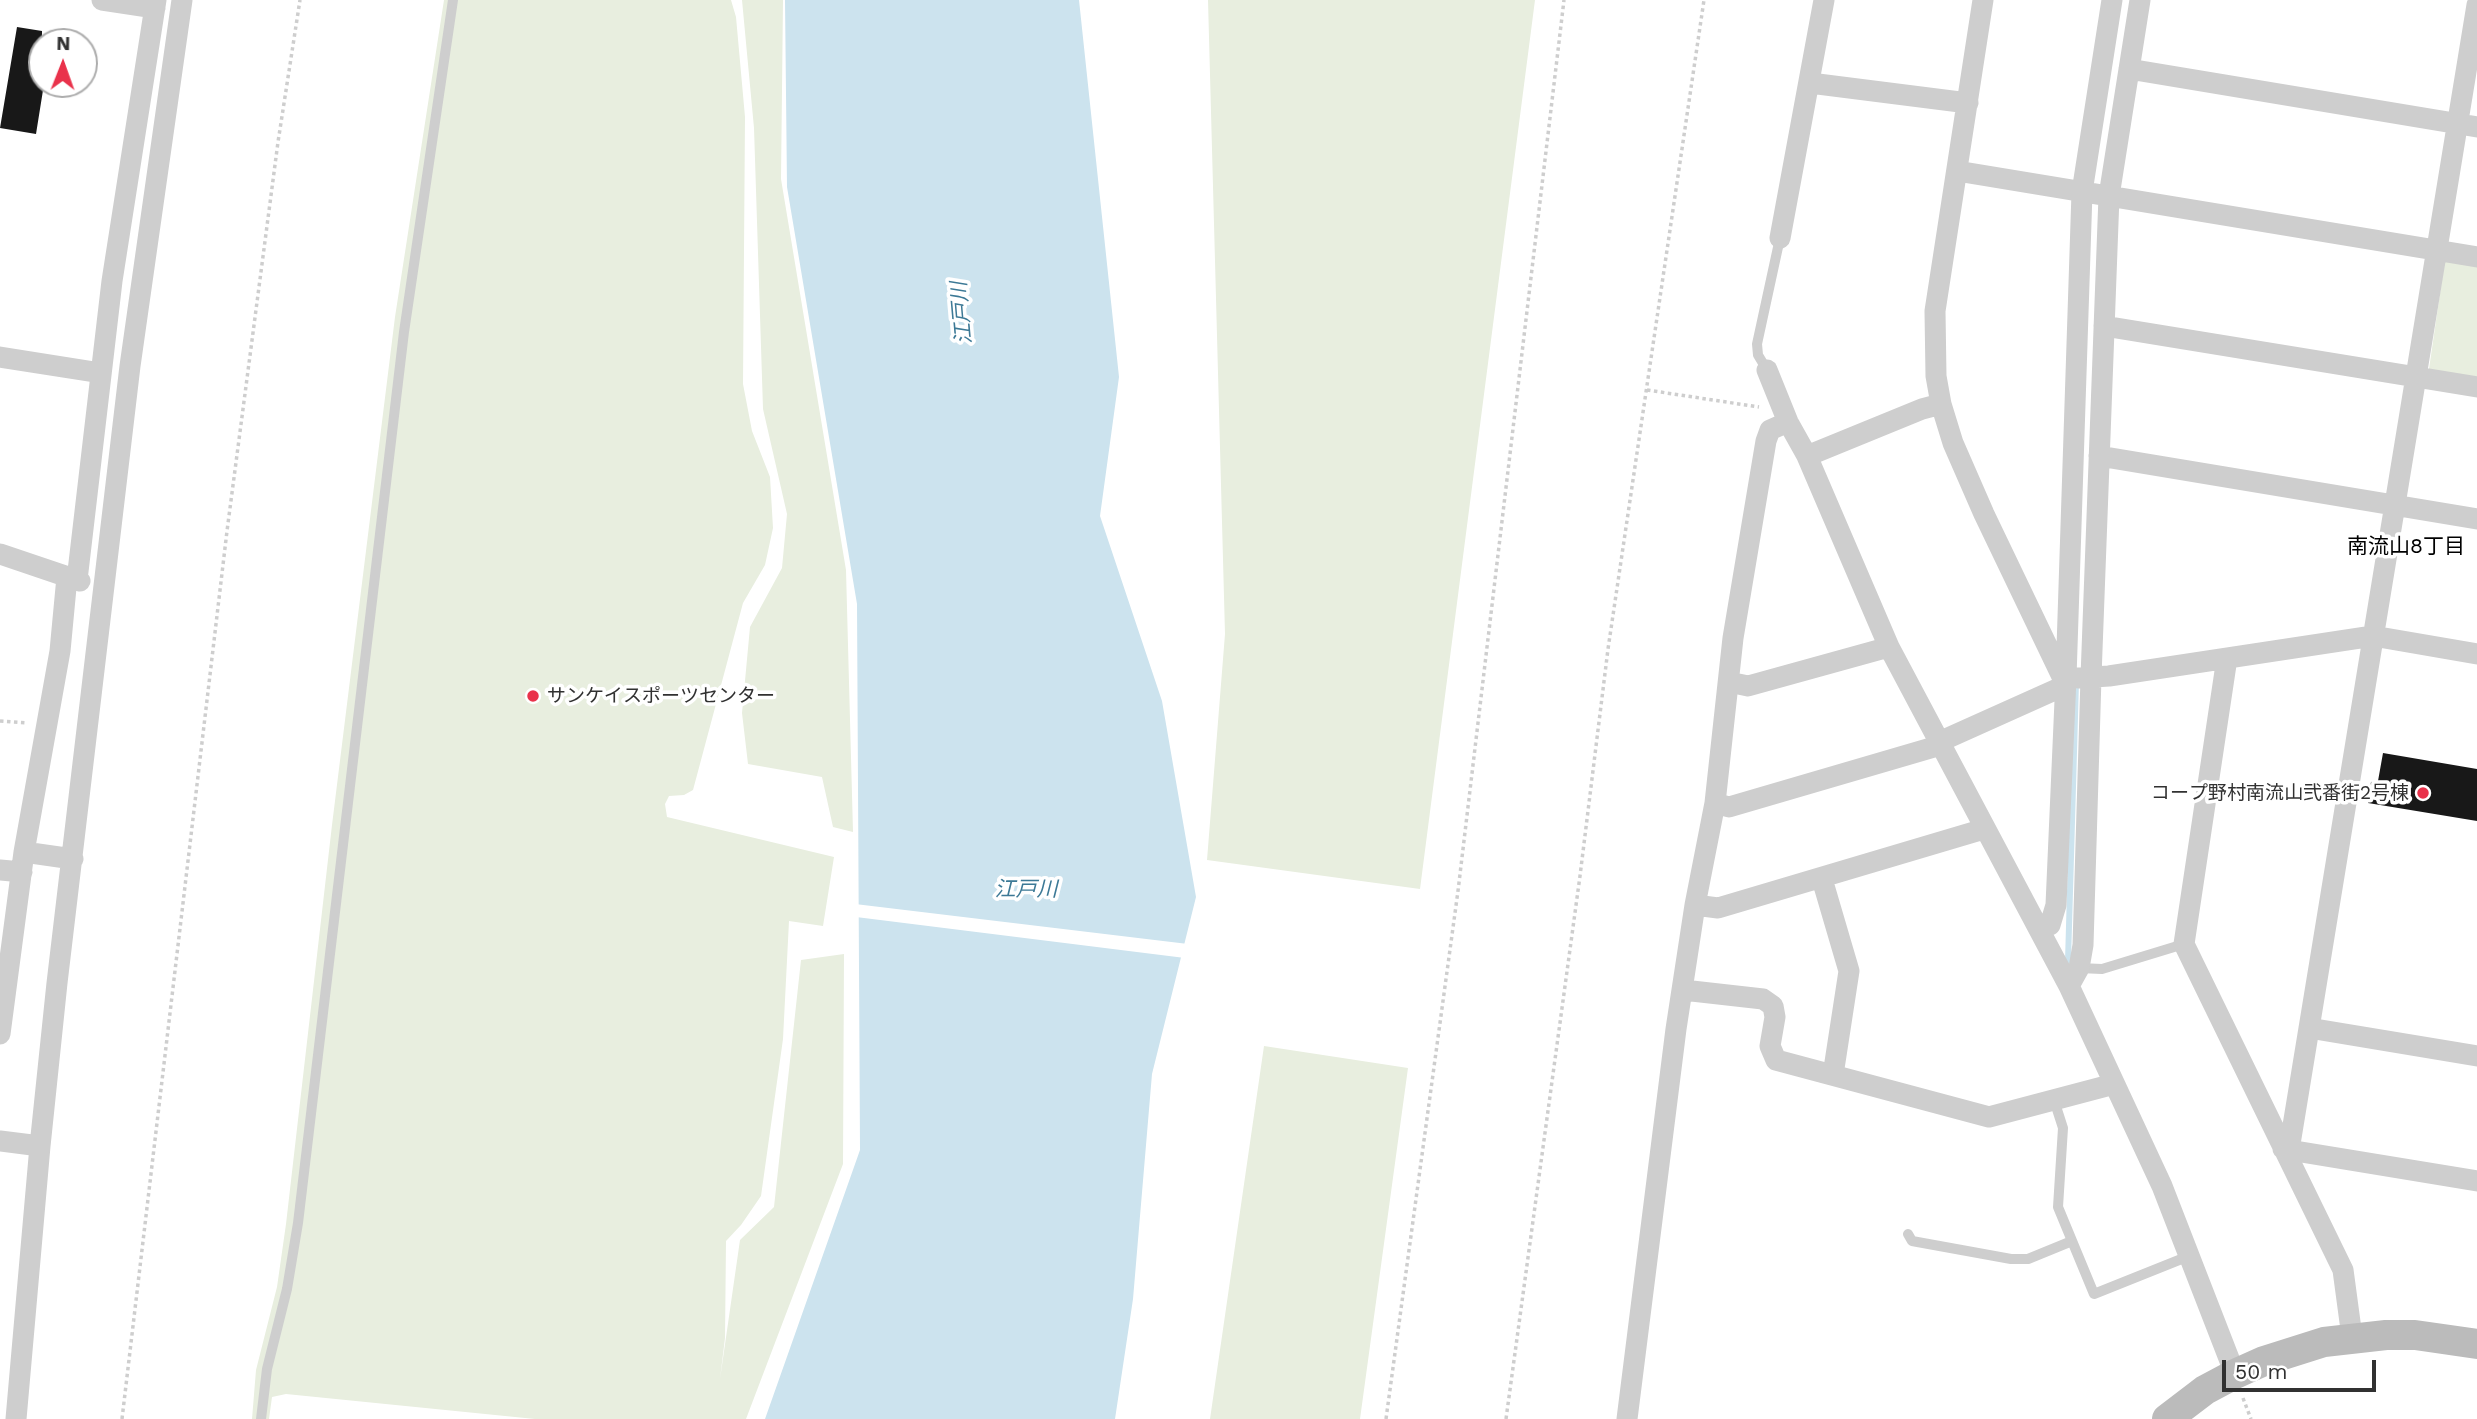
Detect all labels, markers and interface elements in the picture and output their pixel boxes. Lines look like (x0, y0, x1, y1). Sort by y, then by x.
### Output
north arrow (28, 28, 98, 98)
text: N (56, 32, 71, 55)
water label: 江戸川 (947, 281, 977, 345)
district label: 南流山8丁目 (2347, 534, 2465, 560)
place label: サンケイスポーツセンター (547, 685, 775, 707)
marker: サンケイスポーツセンター (525, 688, 541, 704)
place label: コープ野村南流山弐番街2号棟 (2151, 782, 2409, 804)
marker: コープ野村南流山弐番街2号棟 (2415, 785, 2431, 801)
water label: 江戸川 (995, 877, 1057, 903)
scale bar (2225, 1346, 2379, 1390)
text: 50 m (2235, 1359, 2287, 1384)

